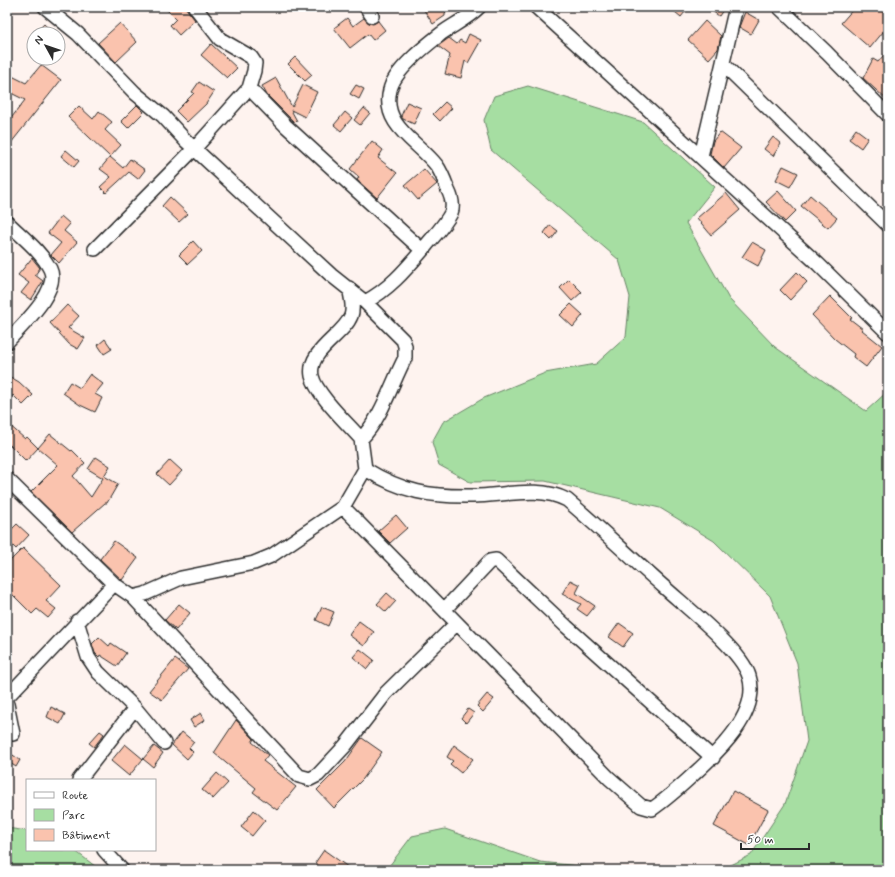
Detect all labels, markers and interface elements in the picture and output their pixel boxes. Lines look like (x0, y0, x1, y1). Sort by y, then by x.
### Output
north arrow (26, 26, 66, 66)
text: N (31, 33, 47, 48)
legend (26, 779, 156, 851)
text: Route (62, 788, 88, 804)
text: Parc (62, 808, 85, 824)
scale bar (741, 825, 809, 851)
text: Bâtiment (62, 828, 111, 844)
text: 50 m (747, 832, 774, 848)

